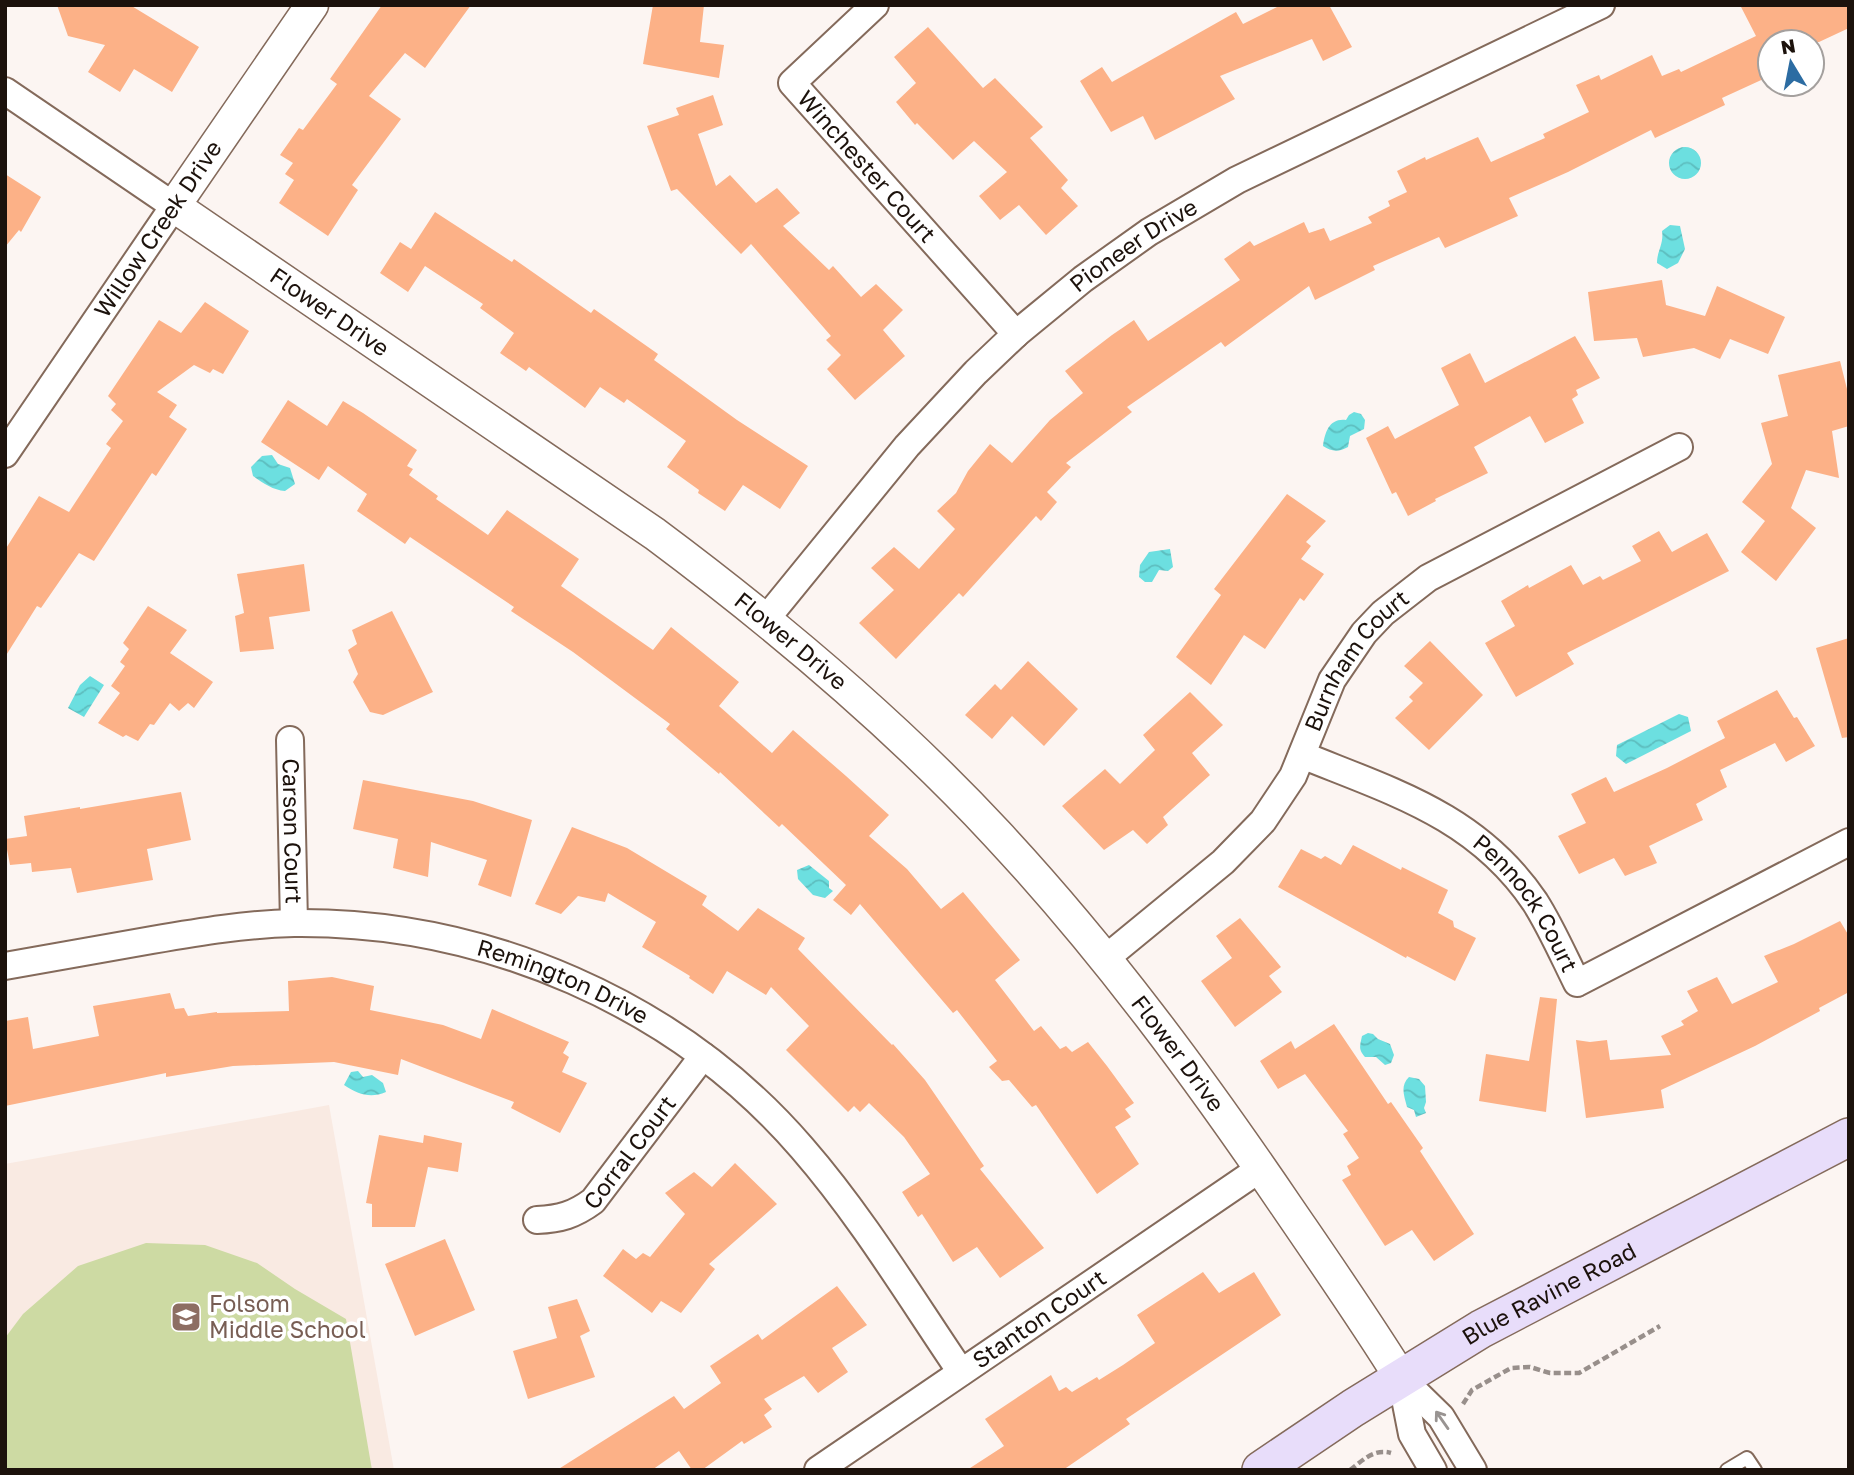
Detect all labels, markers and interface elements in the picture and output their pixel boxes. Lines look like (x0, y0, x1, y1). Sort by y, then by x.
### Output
north arrow (1756, 28, 1826, 98)
text: N (1779, 33, 1797, 58)
street label: Winchester Court (792, 84, 942, 248)
street label: Willow Creek Drive (88, 135, 227, 322)
street label: Pioneer Drive (1063, 192, 1202, 297)
street label: Flower Drive (265, 261, 395, 362)
street label: Burnham Court (1298, 583, 1414, 735)
street label: Flower Drive (729, 586, 853, 695)
street label: Carson Court (277, 758, 309, 904)
street label: Pennock Court (1468, 828, 1584, 976)
street label: Remington Drive (474, 932, 654, 1029)
street label: Flower Drive (1126, 989, 1231, 1116)
street label: Corral Court (577, 1090, 681, 1214)
street label: Blue Ravine Road (1456, 1236, 1640, 1350)
street label: Stanton Court (967, 1263, 1111, 1374)
place label: Folsom Middle School (209, 1289, 366, 1343)
school or university icon: Folsom Middle School (169, 1300, 203, 1334)
one-way arrow (1434, 1411, 1449, 1430)

